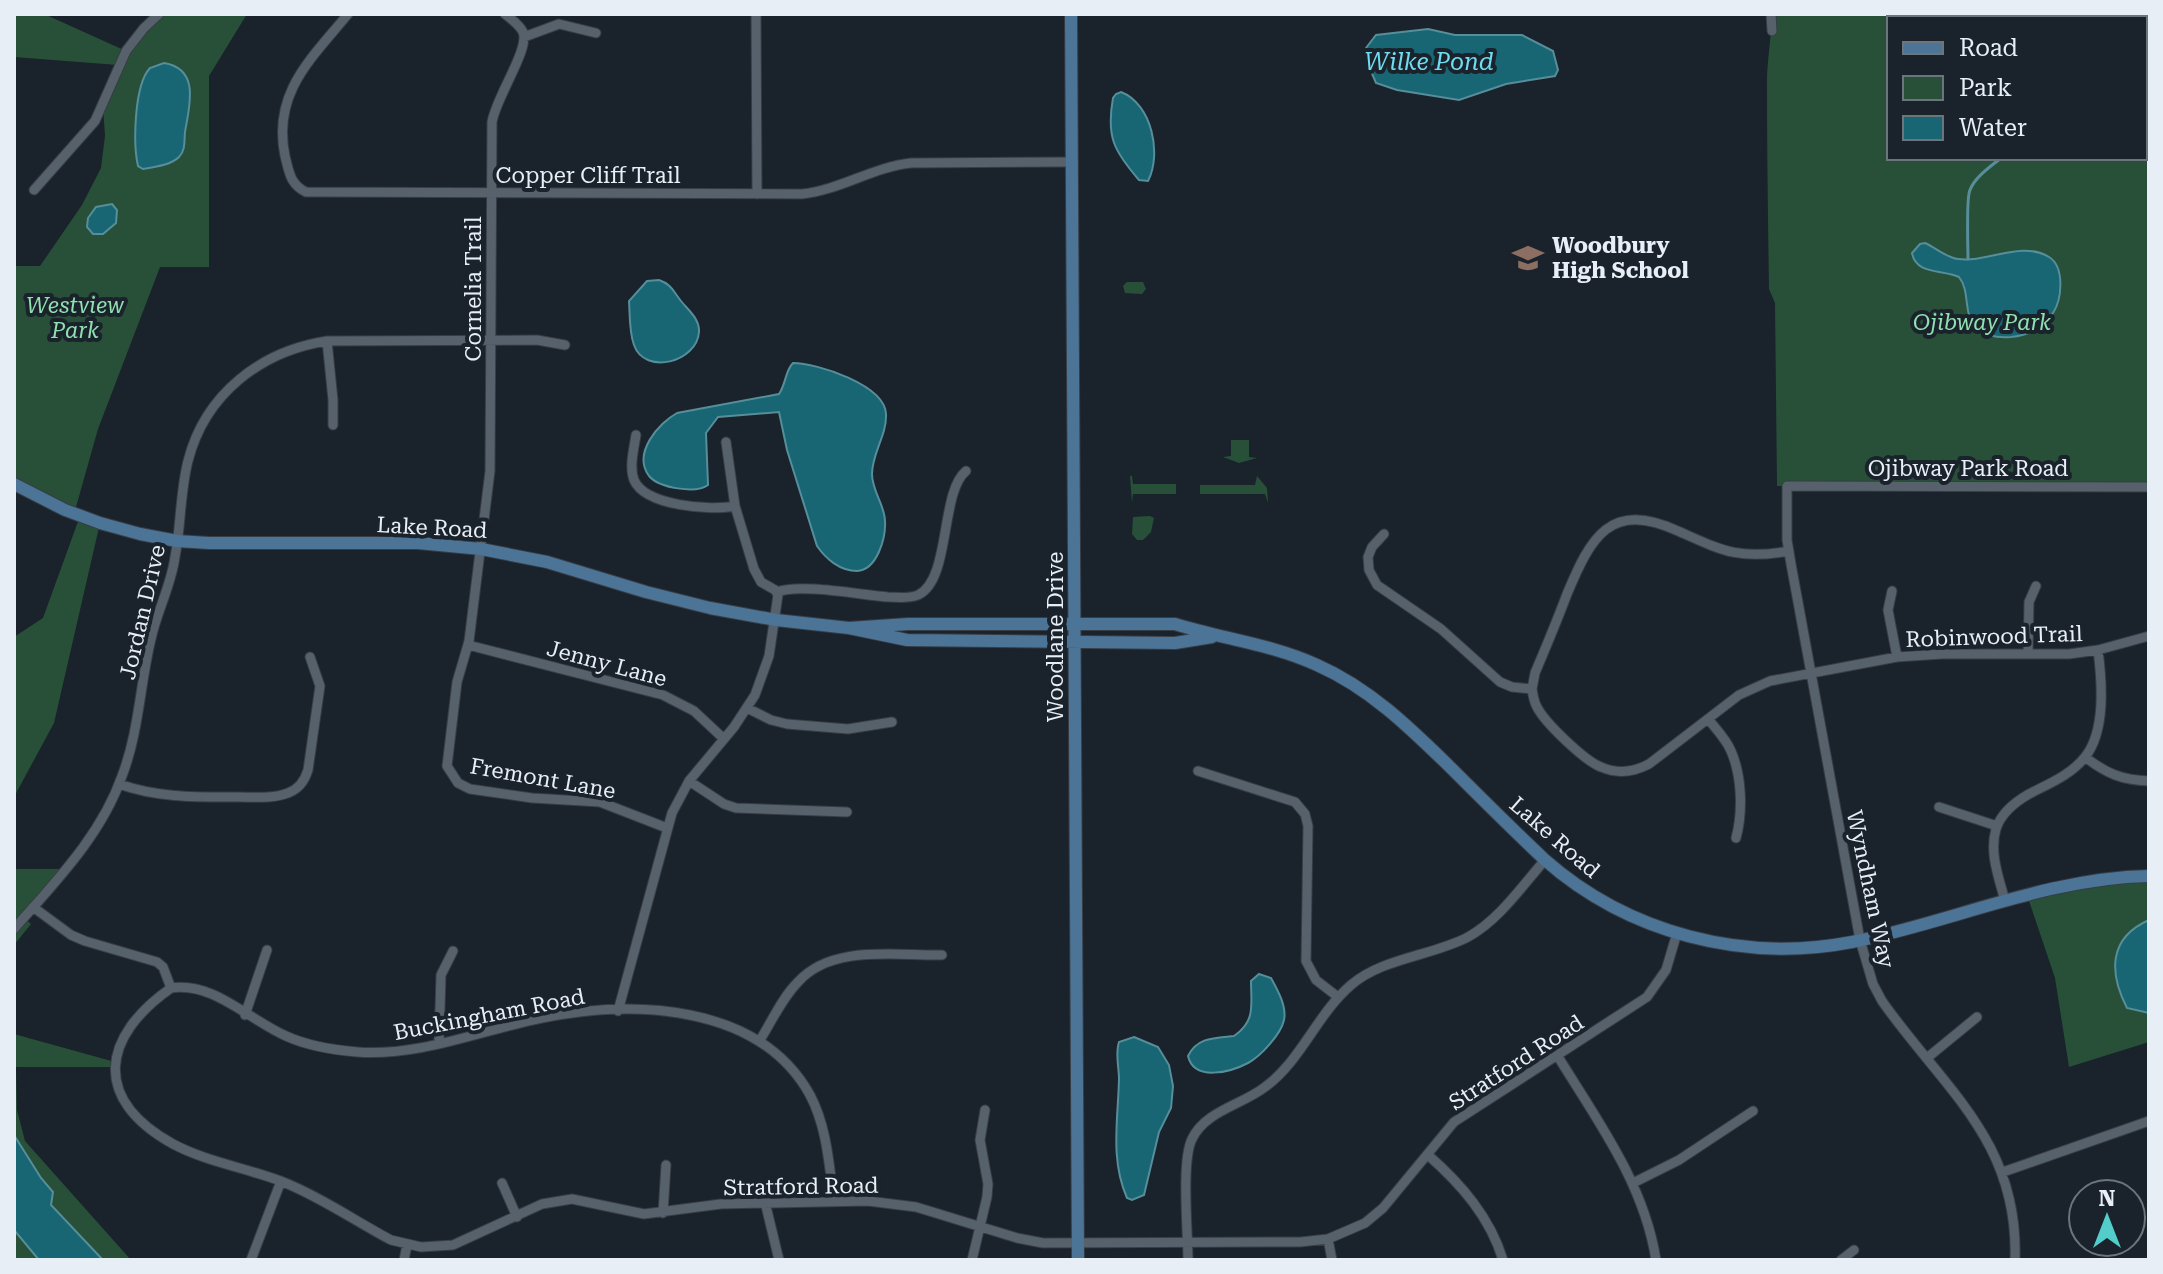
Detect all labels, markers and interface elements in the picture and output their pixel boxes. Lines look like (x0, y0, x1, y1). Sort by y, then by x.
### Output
legend (1887, 16, 2147, 160)
text: Road (1959, 34, 2018, 62)
water label: Wilke Pond (1364, 48, 1494, 76)
text: Park (1959, 74, 2012, 102)
text: Water (1959, 114, 2027, 142)
street label: Copper Cliff Trail (496, 163, 681, 188)
street label: Cornelia Trail (461, 216, 486, 361)
place label: Woodbury High School (1552, 233, 1689, 283)
school or university icon: Woodbury High School (1511, 241, 1545, 275)
park label: Westview Park (26, 293, 124, 343)
park label: Ojibway Park (1913, 310, 2051, 335)
street label: Ojibway Park Road (1868, 456, 2068, 481)
street label: Lake Road (376, 512, 488, 543)
street label: Jordan Drive (115, 542, 170, 682)
street label: Woodlane Drive (1043, 552, 1068, 722)
street label: Robinwood Trail (1905, 621, 2083, 652)
street label: Jenny Lane (544, 635, 669, 691)
street label: Fremont Lane (468, 753, 618, 804)
street label: Lake Road (1505, 792, 1605, 883)
street label: Wyndham Way (1842, 808, 1899, 970)
street label: Buckingham Road (391, 984, 587, 1045)
street label: Stratford Road (1444, 1010, 1588, 1115)
street label: Stratford Road (723, 1173, 879, 1200)
north arrow (2067, 1178, 2147, 1258)
text: N (2099, 1186, 2116, 1211)

